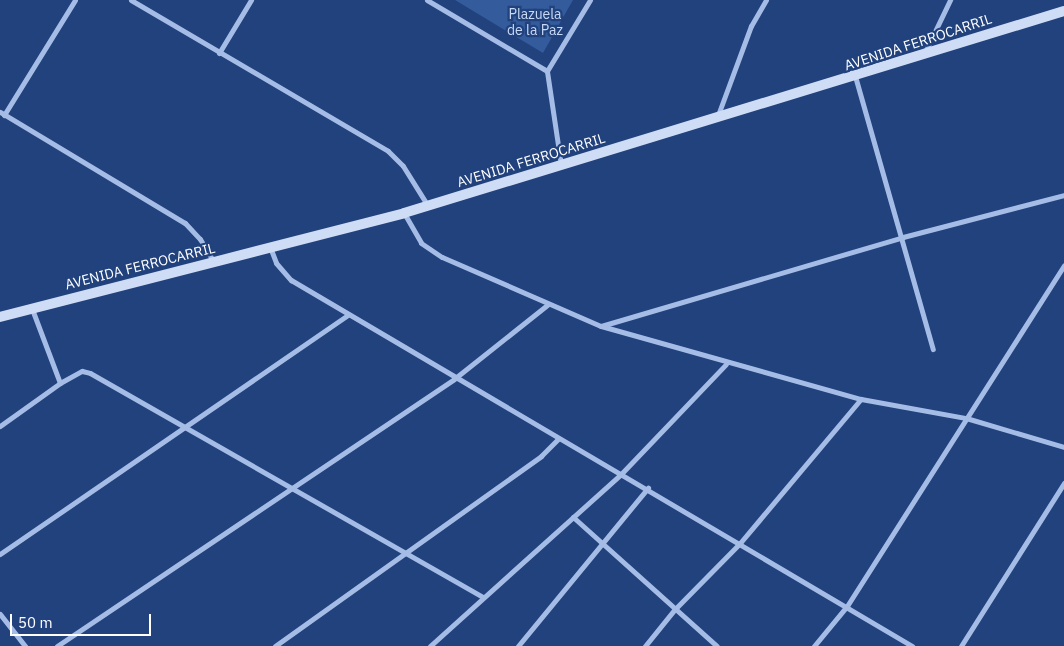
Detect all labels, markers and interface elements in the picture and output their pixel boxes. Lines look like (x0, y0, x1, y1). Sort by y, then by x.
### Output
park label: Plazuela de la Paz (507, 6, 563, 38)
street label: AVENIDA FERROCARRIL (842, 10, 994, 74)
street label: AVENIDA FERROCARRIL (455, 129, 607, 191)
street label: AVENIDA FERROCARRIL (63, 239, 217, 293)
scale bar (12, 604, 154, 636)
text: 50 m (18, 613, 53, 632)

